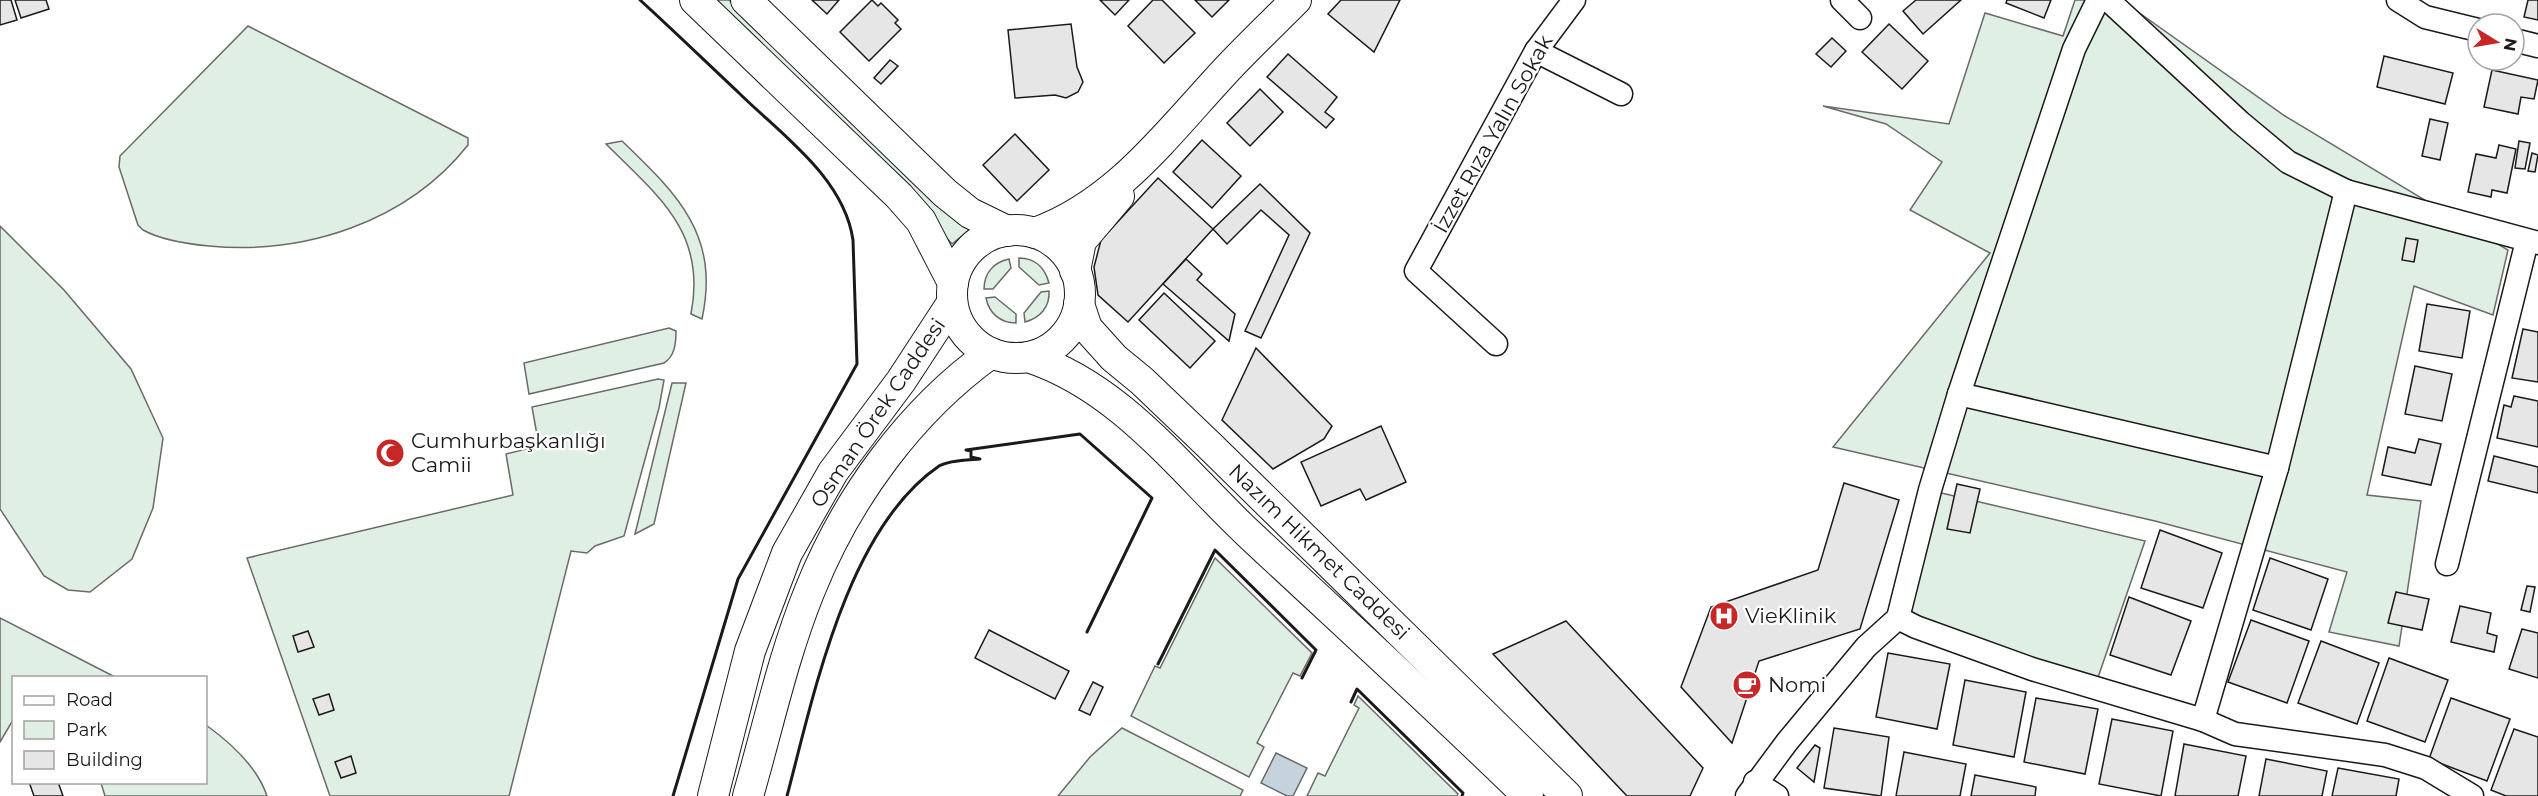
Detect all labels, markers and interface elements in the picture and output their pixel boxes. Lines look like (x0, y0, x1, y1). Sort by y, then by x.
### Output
north arrow (2466, 12, 2526, 72)
street label: İzzet Rıza Yalın Sokak (1428, 30, 1558, 237)
text: N (2500, 37, 2521, 53)
street label: Osman Örek Caddesi (805, 313, 950, 512)
place label: Cumhurbaşkanlığı Camii (411, 428, 606, 477)
mosque icon: Cumhurbaşkanlığı Camii (374, 437, 406, 469)
street label: Nazım Hikmet Caddesi (1224, 459, 1415, 645)
hospital icon: VieKlinik (1708, 600, 1740, 632)
place label: VieKlinik (1745, 603, 1837, 628)
cafe icon: Nomi (1731, 669, 1763, 701)
place label: Nomi (1768, 672, 1826, 697)
legend (12, 676, 207, 784)
text: Road (66, 689, 113, 711)
text: Park (66, 719, 107, 741)
text: Building (66, 749, 143, 771)

